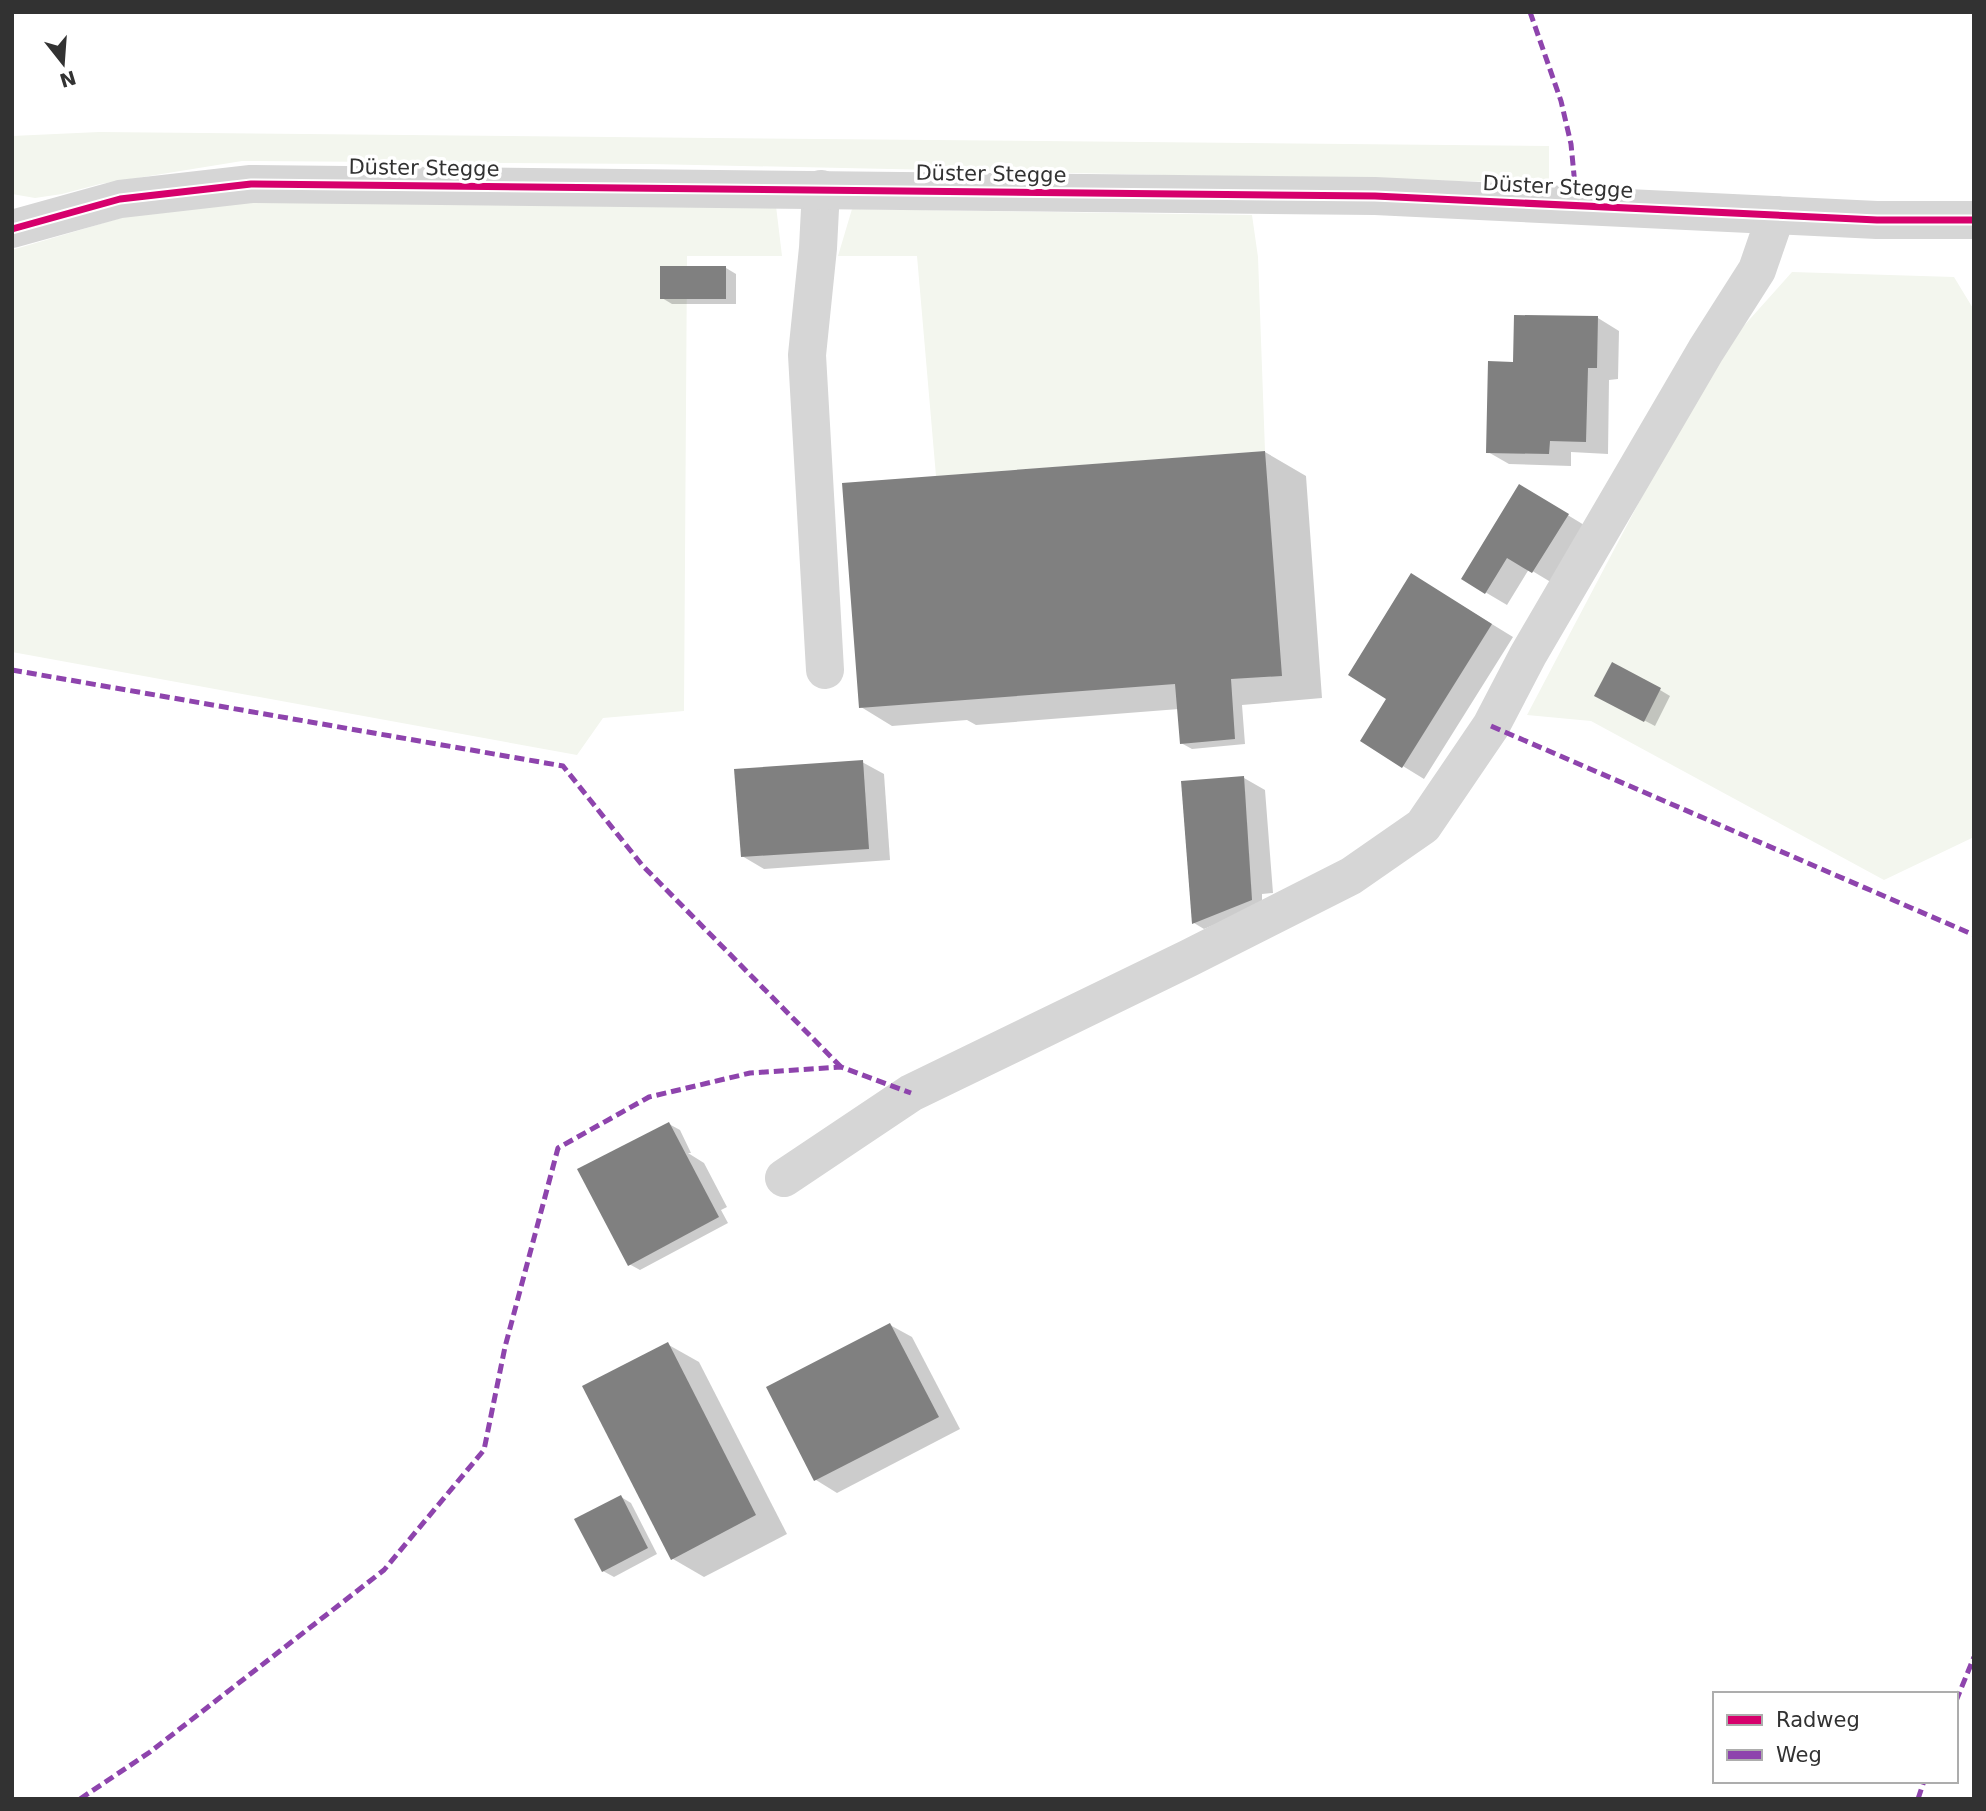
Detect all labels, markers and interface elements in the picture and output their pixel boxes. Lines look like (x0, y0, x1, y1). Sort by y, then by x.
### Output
north arrow (28, 28, 98, 98)
text: N (57, 66, 79, 92)
street label: Düster Stegge (348, 155, 500, 181)
street label: Düster Stegge (915, 161, 1067, 187)
street label: Düster Stegge (1482, 171, 1634, 203)
legend (1713, 1692, 1958, 1783)
text: Radweg (1776, 1708, 1860, 1732)
text: Weg (1776, 1743, 1822, 1767)

